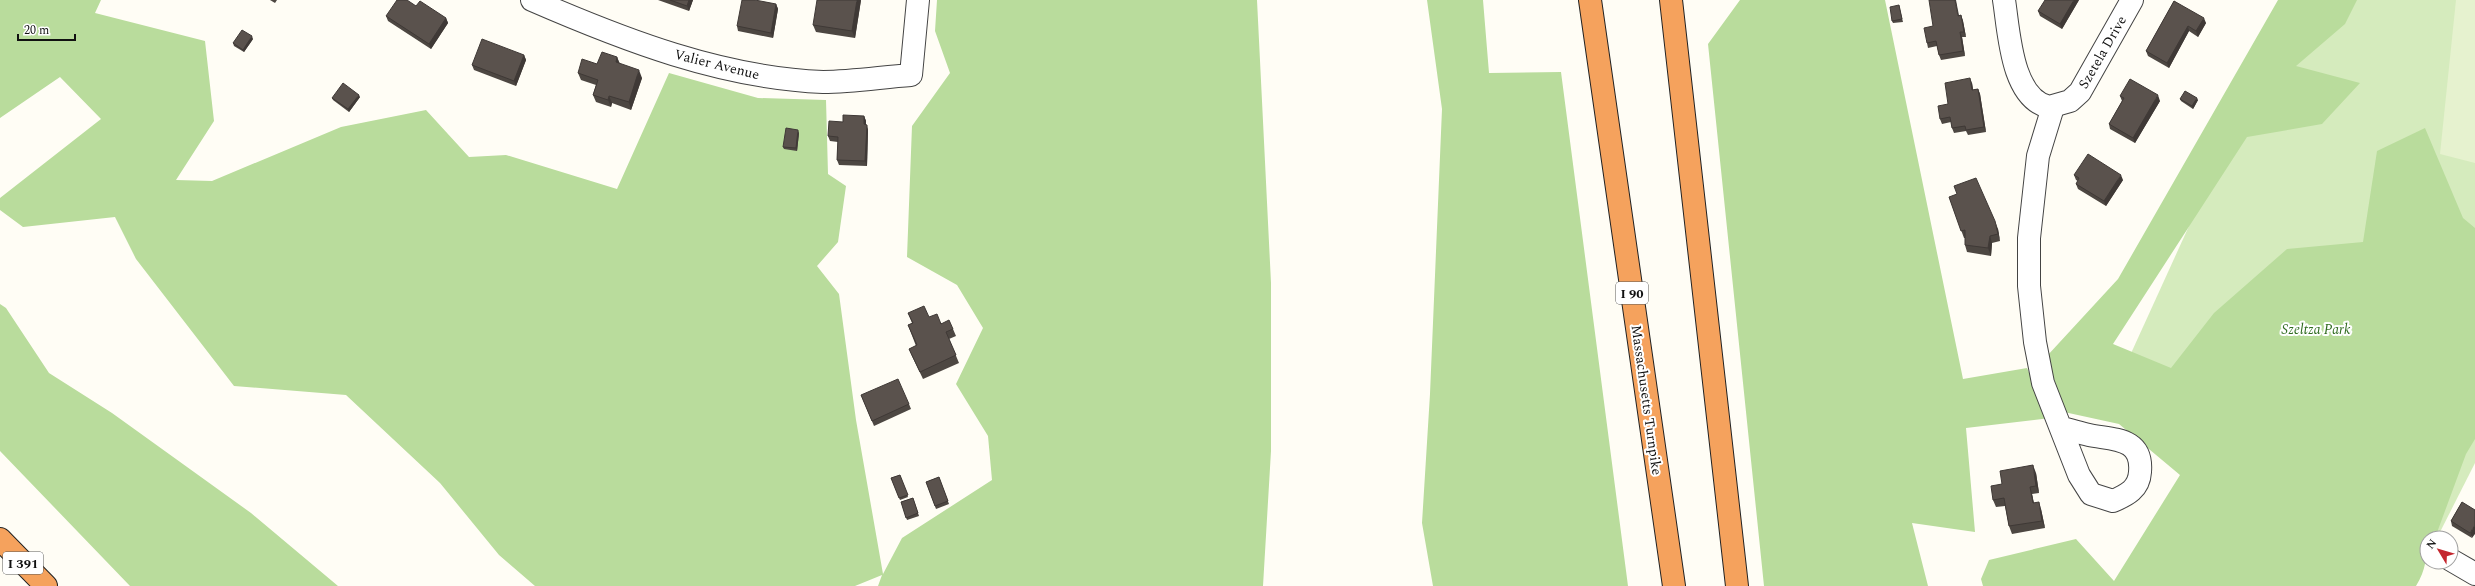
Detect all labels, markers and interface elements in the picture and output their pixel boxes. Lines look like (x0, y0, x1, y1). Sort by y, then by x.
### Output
street label: Szetela Drive (2073, 12, 2132, 93)
scale bar (18, 16, 75, 42)
text: 20 m (24, 21, 49, 40)
street label: Valier Avenue (672, 44, 762, 85)
road number: I 90 (1616, 282, 1648, 304)
park label: Szeltza Park (2282, 319, 2351, 340)
street label: Massachusetts Turnpike (1626, 324, 1667, 477)
north arrow (2419, 530, 2459, 570)
text: N (2422, 535, 2441, 553)
road number: I 391 (3, 552, 43, 574)

